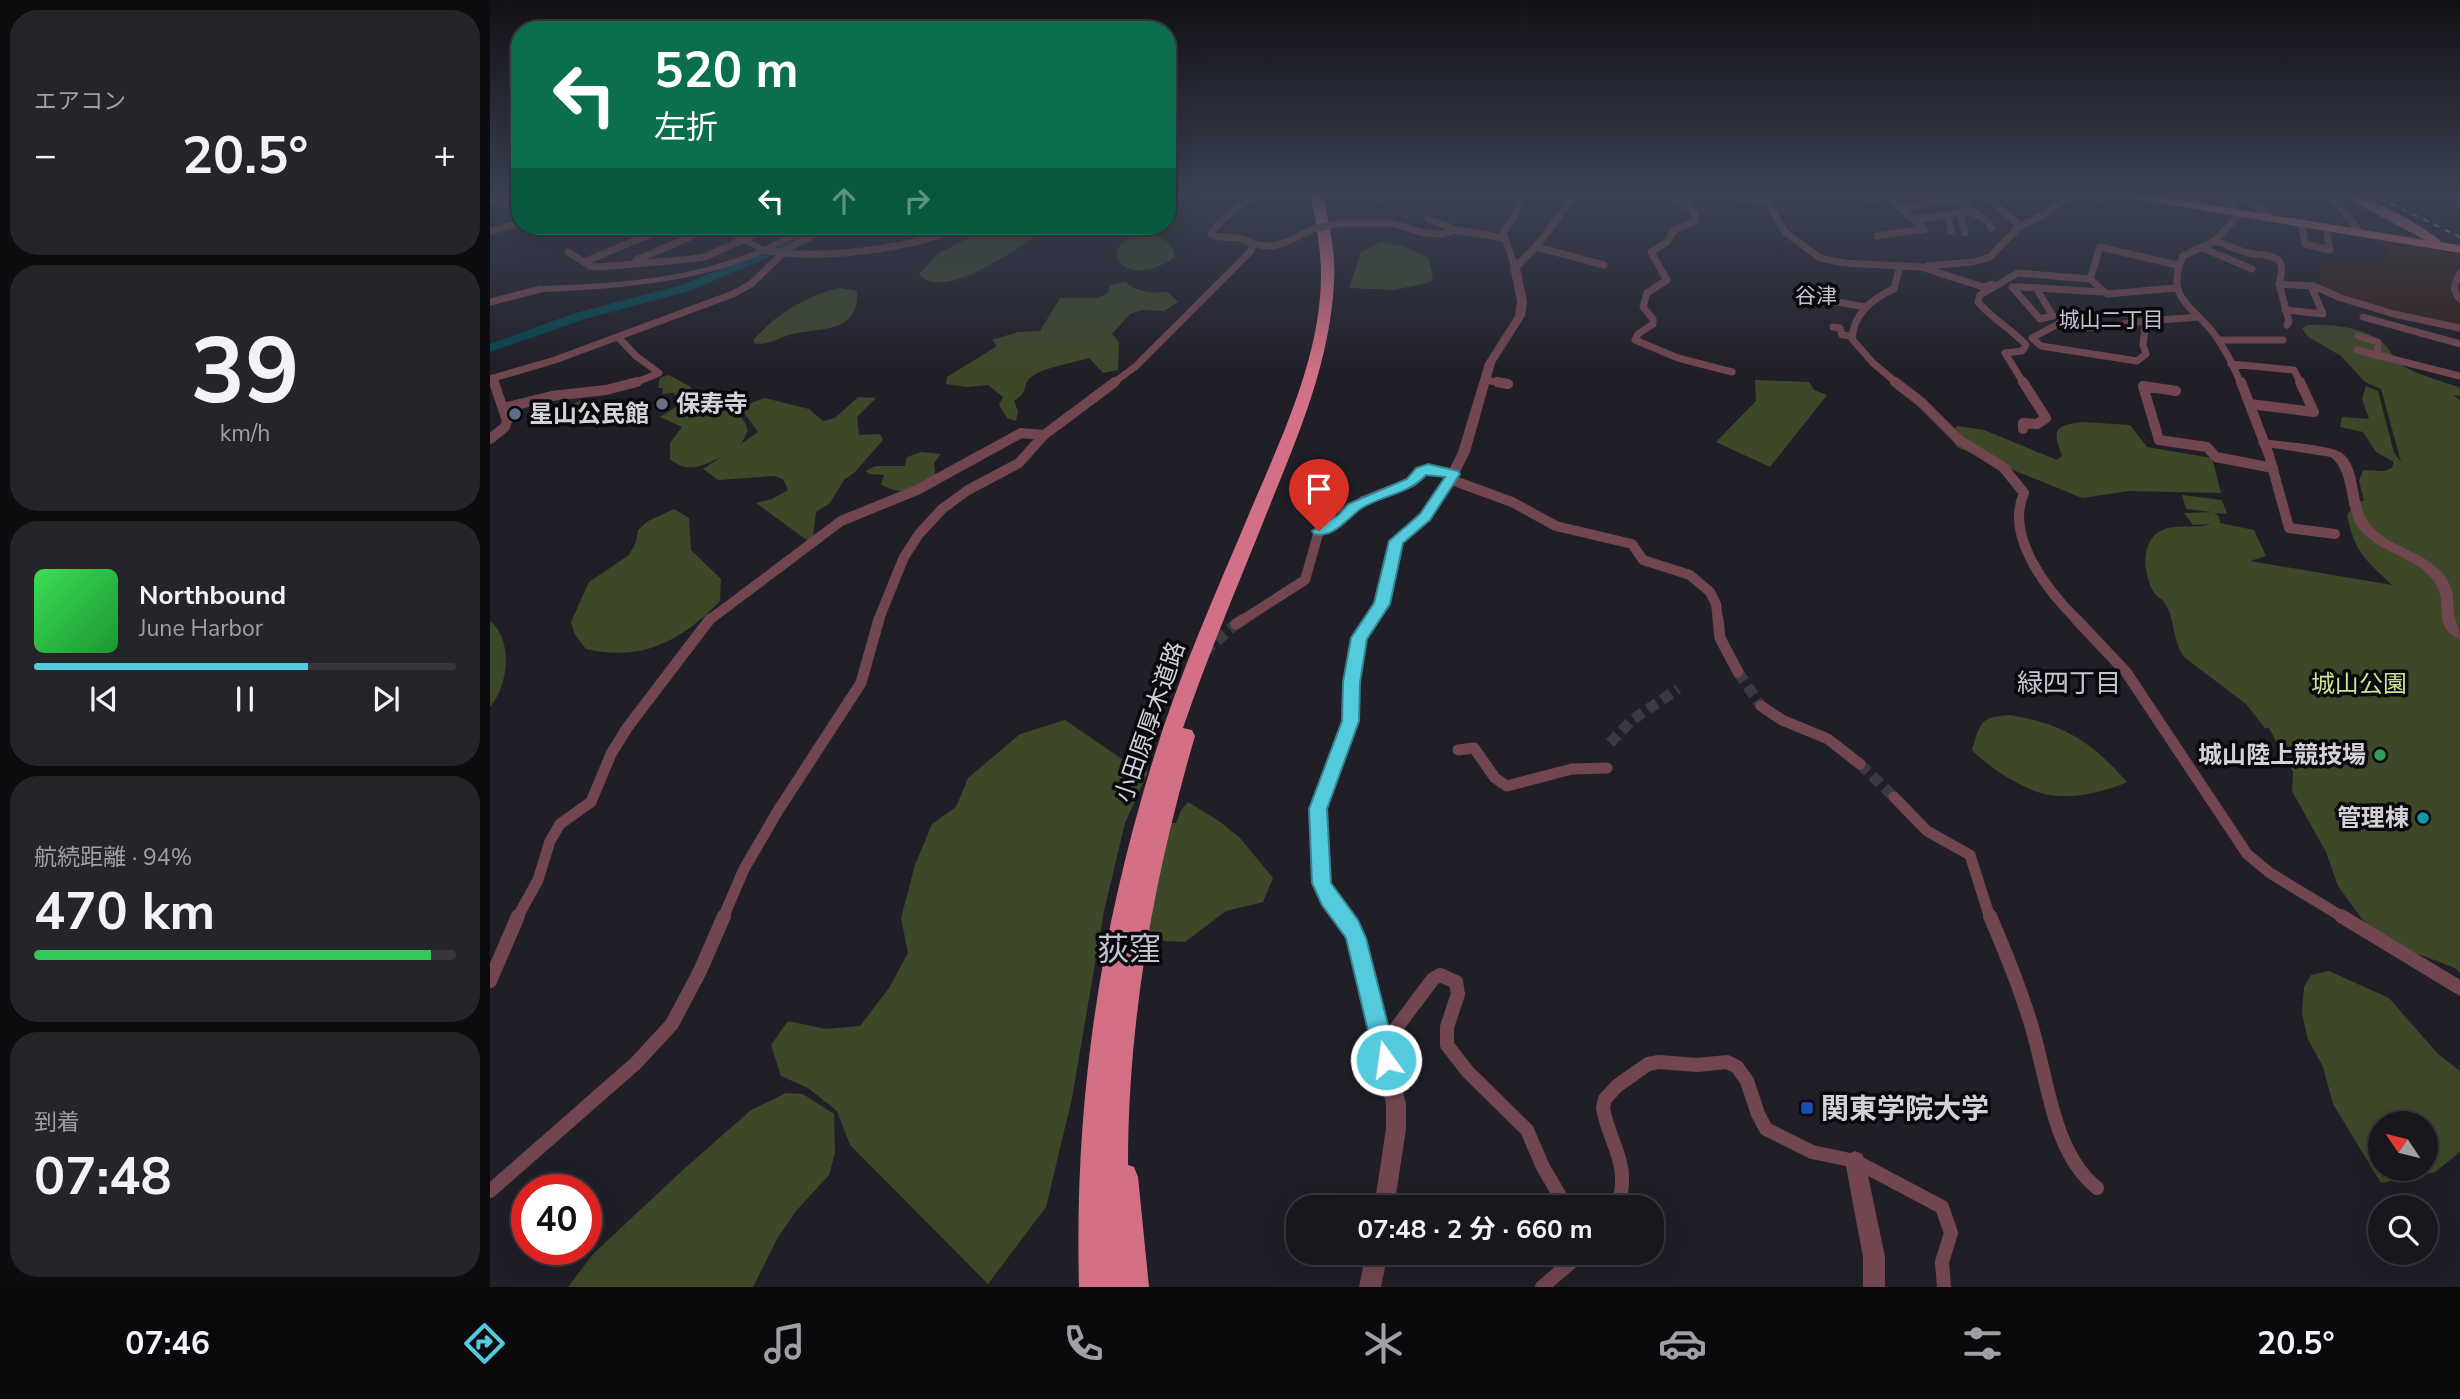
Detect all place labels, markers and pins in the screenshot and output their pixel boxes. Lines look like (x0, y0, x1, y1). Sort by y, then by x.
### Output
place label: 保寿寺 (676, 388, 748, 420)
marker: 保寿寺 (654, 396, 670, 412)
place label: 星山公民館 (529, 398, 649, 430)
marker: 星山公民館 (507, 406, 523, 422)
pin (1289, 459, 1349, 531)
place label: 城山陸上競技場 (2198, 739, 2366, 771)
marker: 城山陸上競技場 (2372, 747, 2388, 763)
place label: 管理棟 (2337, 802, 2409, 834)
marker: 管理棟 (2415, 810, 2431, 826)
place label: 関東学院大学 (1821, 1090, 1989, 1128)
marker: 関東学院大学 (1799, 1100, 1815, 1116)

